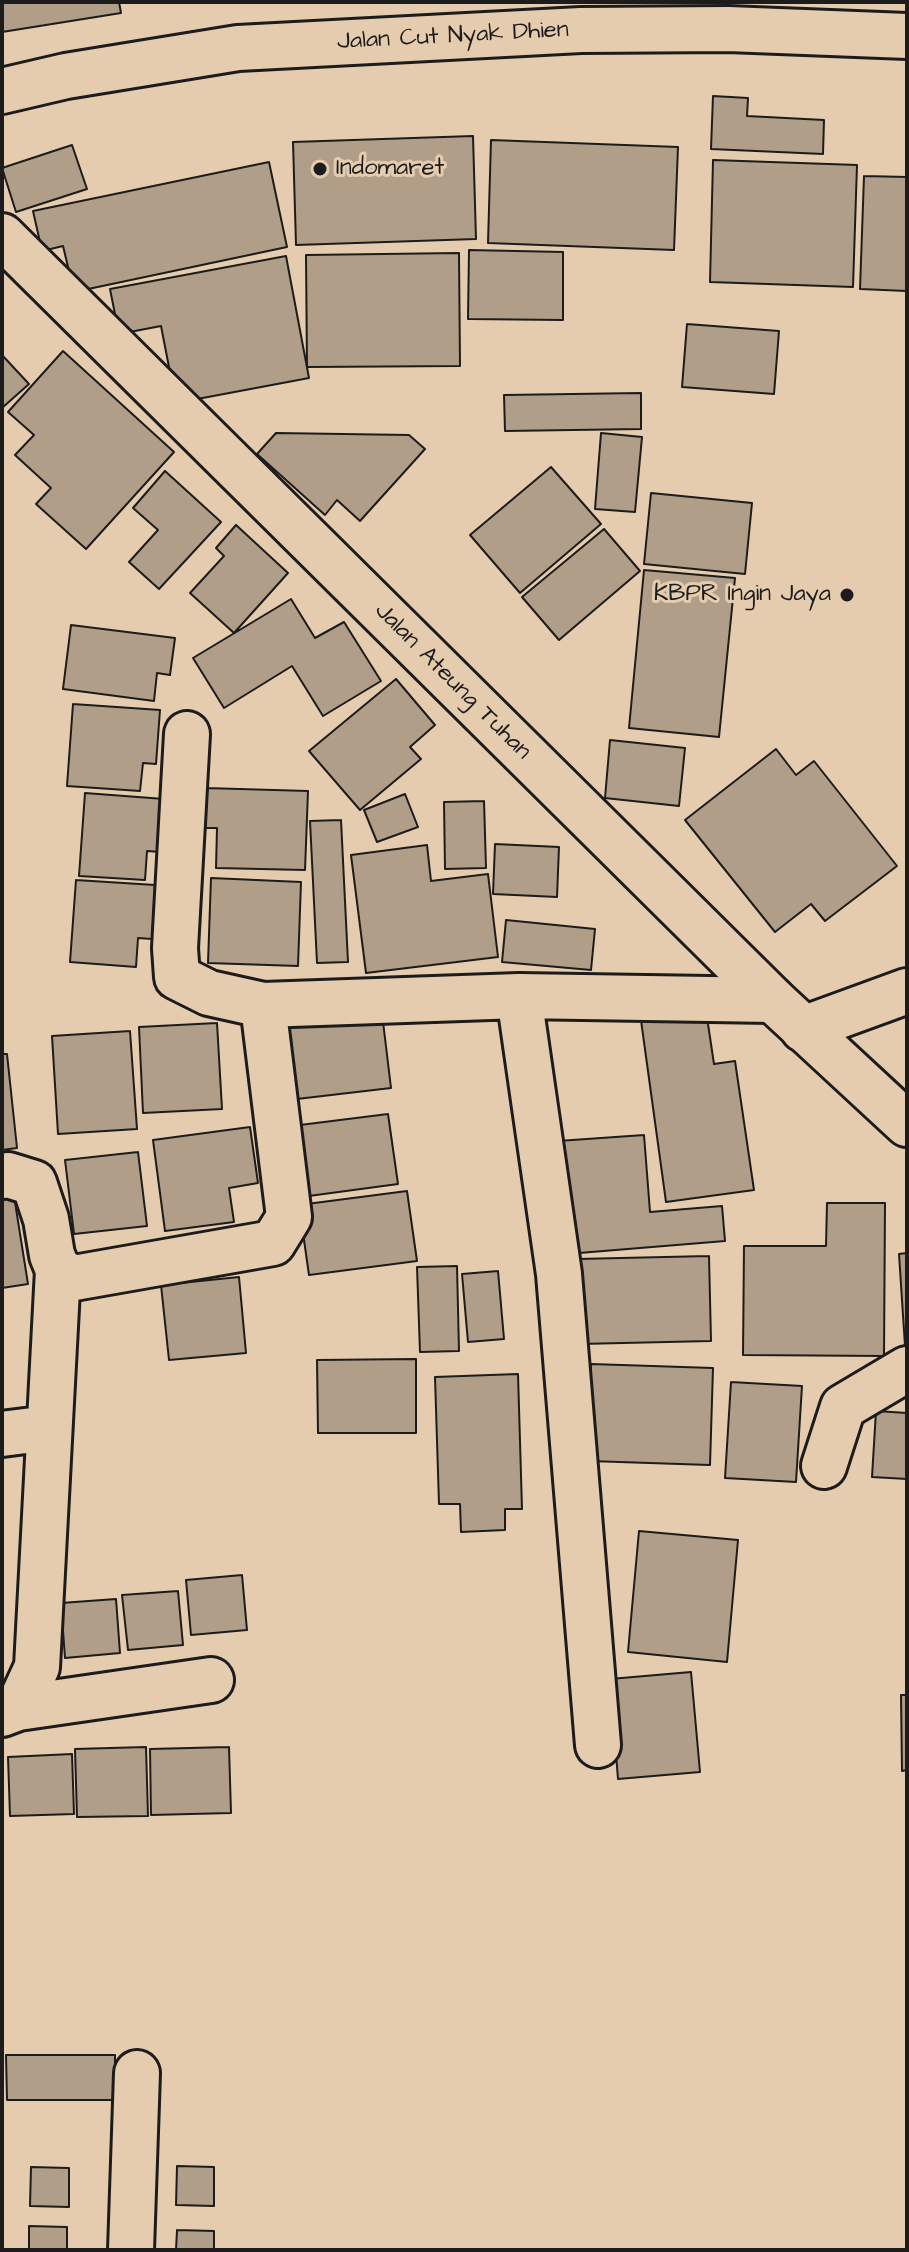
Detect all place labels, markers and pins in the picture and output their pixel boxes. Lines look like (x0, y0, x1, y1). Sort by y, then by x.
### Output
place label: Indomaret (336, 155, 444, 183)
marker: Indomaret (311, 160, 329, 178)
place label: KBPR Ingin Jaya (654, 581, 831, 609)
marker: KBPR Ingin Jaya (838, 586, 856, 604)

